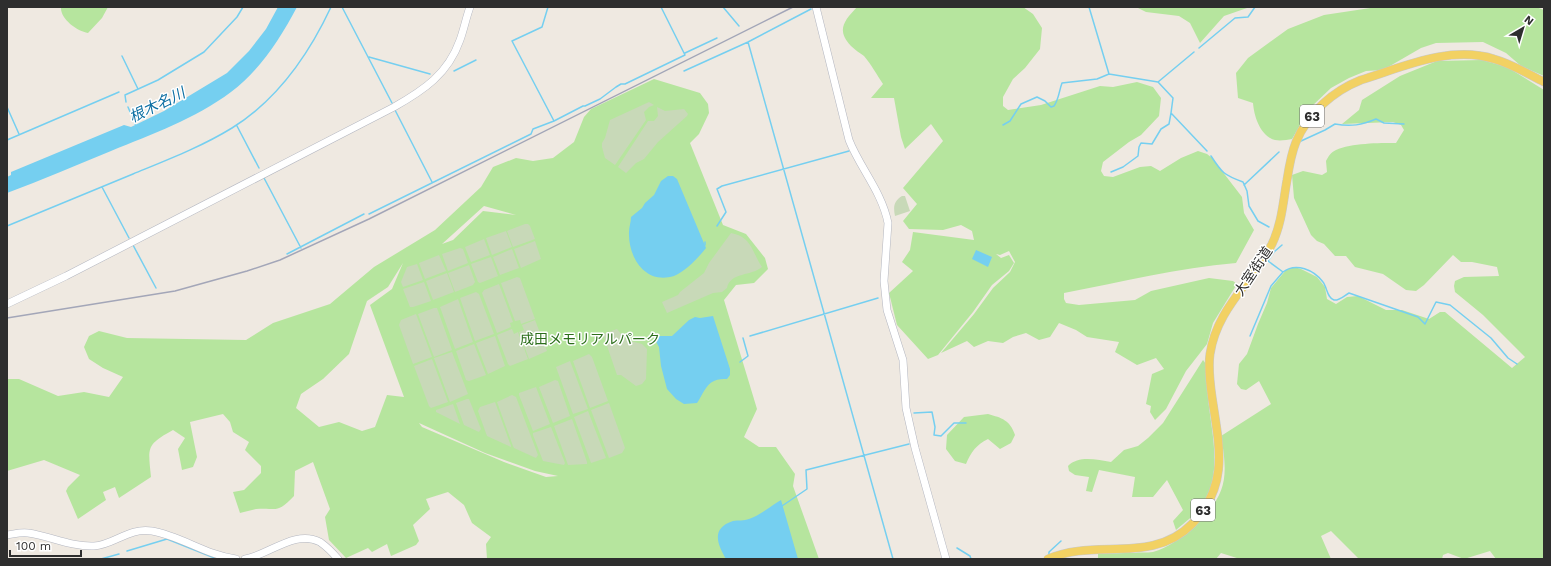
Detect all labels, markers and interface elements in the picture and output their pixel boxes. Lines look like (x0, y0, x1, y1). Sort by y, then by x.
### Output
north arrow (1503, 8, 1543, 48)
text: N (1522, 13, 1536, 28)
water label: 根木名川 (126, 83, 190, 126)
road number: 63 (1300, 105, 1324, 127)
street label: 大室街道 (1231, 243, 1275, 299)
park label: 成田メモリアルパーク (520, 331, 660, 347)
road number: 63 (1191, 499, 1215, 521)
scale bar (10, 532, 81, 558)
text: 100 m (16, 539, 51, 553)

